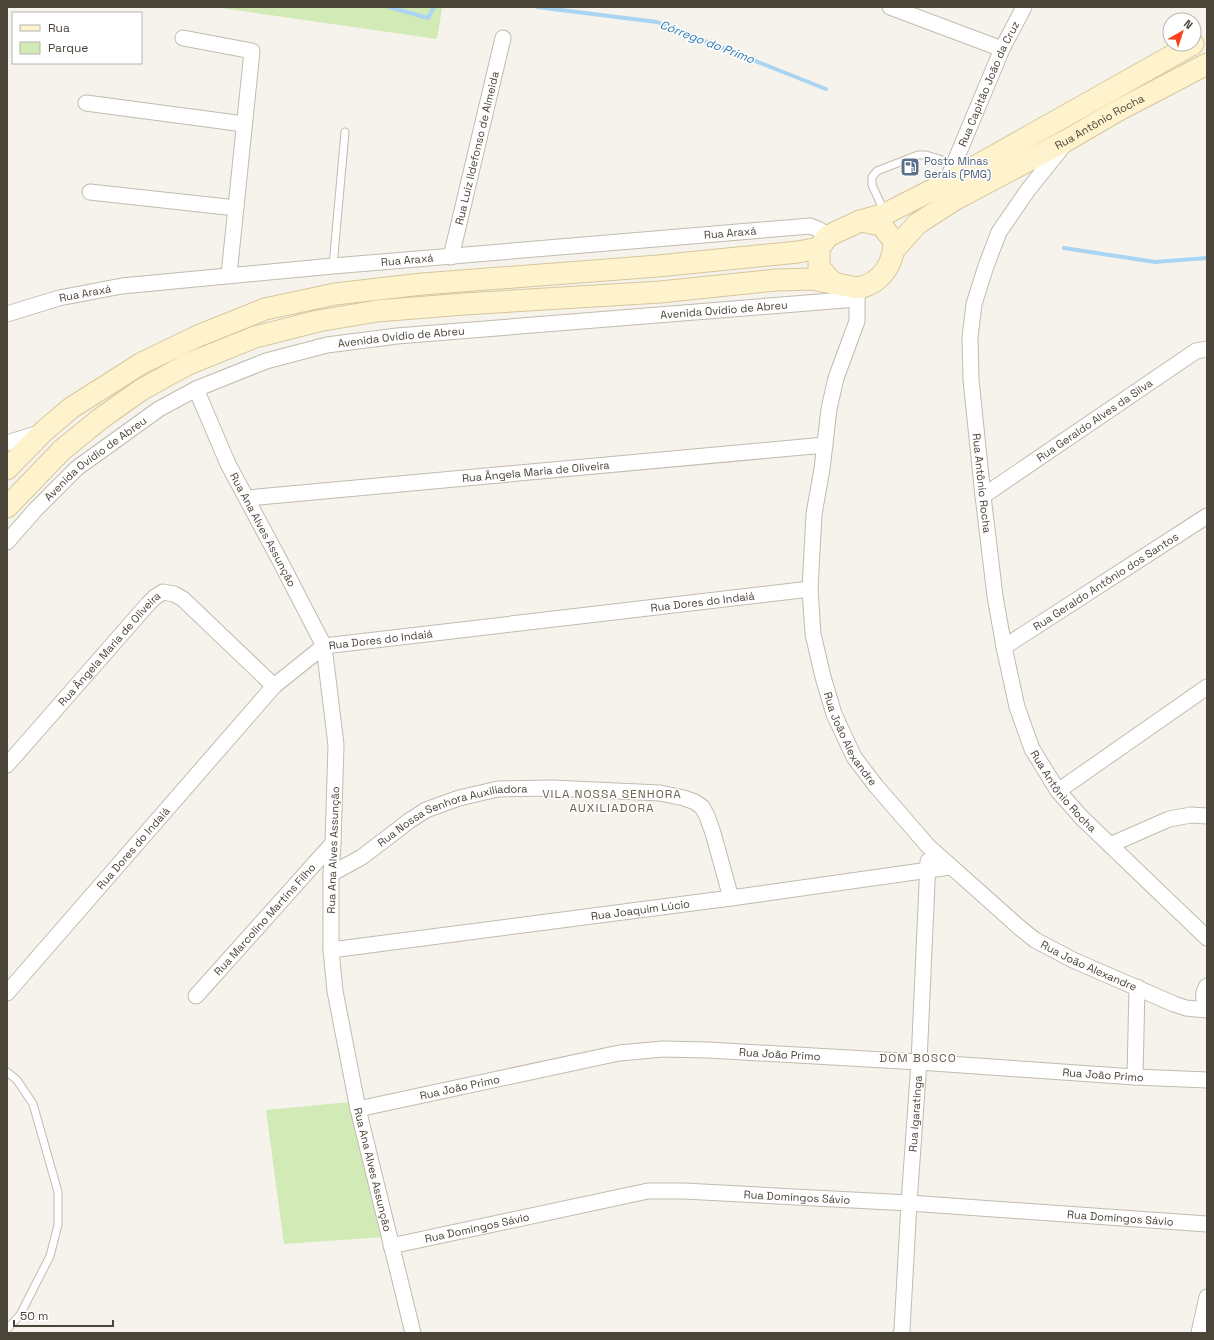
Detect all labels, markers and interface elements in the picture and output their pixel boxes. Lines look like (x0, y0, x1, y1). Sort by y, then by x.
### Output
legend (12, 12, 142, 64)
north arrow (1162, 12, 1202, 52)
text: N (1181, 16, 1196, 32)
water label: Córrego do Primo (657, 17, 757, 68)
street label: Rua Capitão João da Cruz (955, 18, 1023, 149)
text: Rua (48, 20, 70, 36)
text: Parque (48, 40, 88, 56)
street label: Rua Luiz Ildefonso de Almeida (452, 69, 502, 226)
street label: Rua Antônio Rocha (1052, 91, 1147, 152)
place label: Posto Minas Gerais (PMG) (924, 154, 991, 181)
fuel station icon: Posto Minas Gerais (PMG) (899, 156, 921, 178)
street label: Rua Araxá (703, 223, 758, 242)
street label: Rua Araxá (380, 251, 435, 269)
street label: Rua Araxá (58, 281, 113, 305)
street label: Avenida Ovídio de Abreu (660, 298, 788, 322)
street label: Avenida Ovídio de Abreu (337, 324, 465, 351)
street label: Rua Geraldo Alves da Silva (1034, 375, 1156, 464)
street label: Avenida Ovídio de Abreu (41, 413, 149, 504)
street label: Rua Antônio Rocha (970, 433, 994, 535)
street label: Rua Ângela Maria de Oliveira (461, 458, 611, 485)
street label: Rua Ana Alves Assunção (227, 470, 299, 589)
street label: Rua Geraldo Antônio dos Santos (1030, 529, 1181, 633)
street label: Rua Ângela Maria de Oliveira (55, 588, 164, 709)
street label: Rua Dores do Indaiá (650, 588, 756, 615)
street label: Rua Dores do Indaiá (328, 626, 434, 652)
street label: Rua João Alexandre (821, 690, 880, 788)
street label: Rua Antônio Rocha (1027, 747, 1100, 836)
street label: Rua Nossa Senhora Auxiliadora (375, 781, 528, 850)
street label: Rua Ana Alves Assunção (324, 786, 342, 914)
district label: VILA NOSSA SENHORA AUXILIADORA (542, 786, 682, 816)
street label: Rua Dores do Indaiá (93, 804, 173, 892)
street label: Rua Marcolino Martins Filho (211, 860, 319, 978)
street label: Rua Joaquim Lúcio (590, 896, 691, 923)
street label: Rua João Alexandre (1038, 937, 1139, 994)
street label: Rua João Primo (739, 1045, 821, 1063)
district label: DOM BOSCO (879, 1050, 957, 1066)
street label: Rua João Primo (1062, 1065, 1144, 1084)
street label: Rua João Primo (418, 1072, 501, 1103)
street label: Rua Igaratinga (906, 1074, 925, 1152)
street label: Rua Ana Alves Assunção (351, 1106, 395, 1233)
street label: Rua Domingos Sávio (743, 1187, 851, 1207)
street label: Rua Domingos Sávio (1067, 1207, 1174, 1229)
street label: Rua Domingos Sávio (423, 1210, 531, 1246)
scale bar (14, 1302, 113, 1328)
text: 50 m (20, 1308, 48, 1324)

